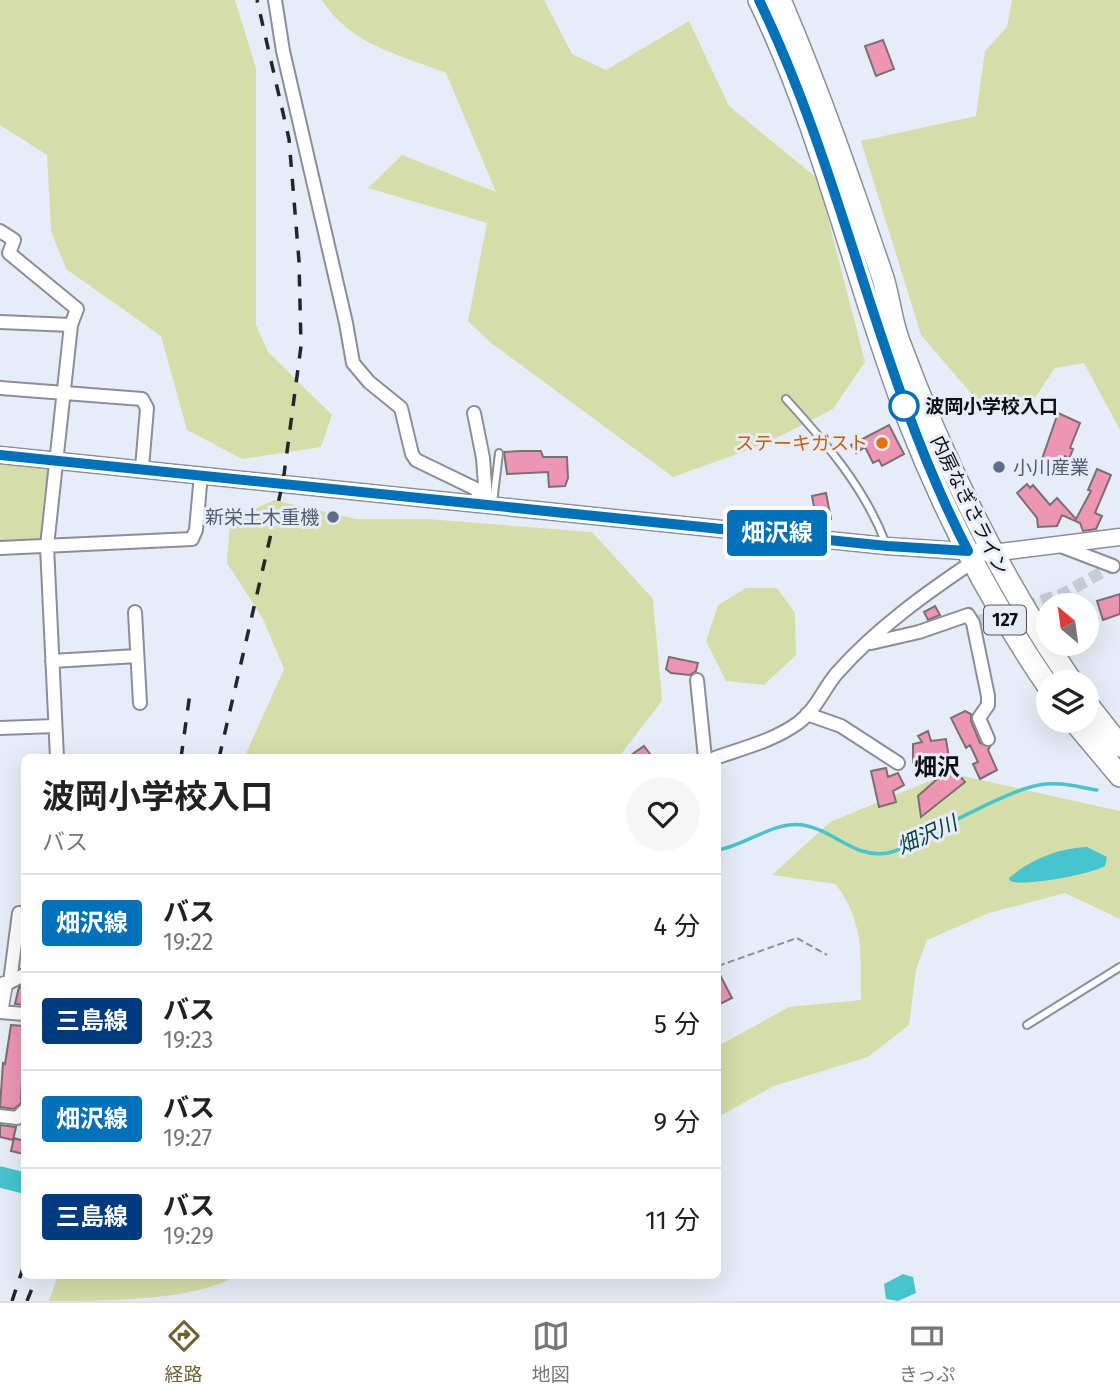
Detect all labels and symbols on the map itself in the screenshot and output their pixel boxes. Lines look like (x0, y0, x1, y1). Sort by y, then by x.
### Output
marker: 波岡小学校入口 (889, 391, 919, 421)
place label: 波岡小学校入口 (925, 395, 1058, 418)
place label: ステーキガスト (735, 432, 868, 455)
street label: 内房なぎさライン (926, 432, 1013, 579)
marker: ステーキガスト (874, 435, 890, 451)
place label: 小川産業 (1013, 456, 1089, 479)
marker: 小川産業 (991, 459, 1007, 475)
place label: 新栄土木重機 (205, 506, 319, 529)
marker: 新栄土木重機 (325, 509, 341, 525)
line badge: 畑沢線 (737, 510, 817, 556)
north arrow (1036, 593, 1099, 656)
road number: 127 (984, 606, 1026, 634)
district label: 畑沢 (914, 753, 960, 781)
water label: 畑沢川 (893, 809, 963, 860)

